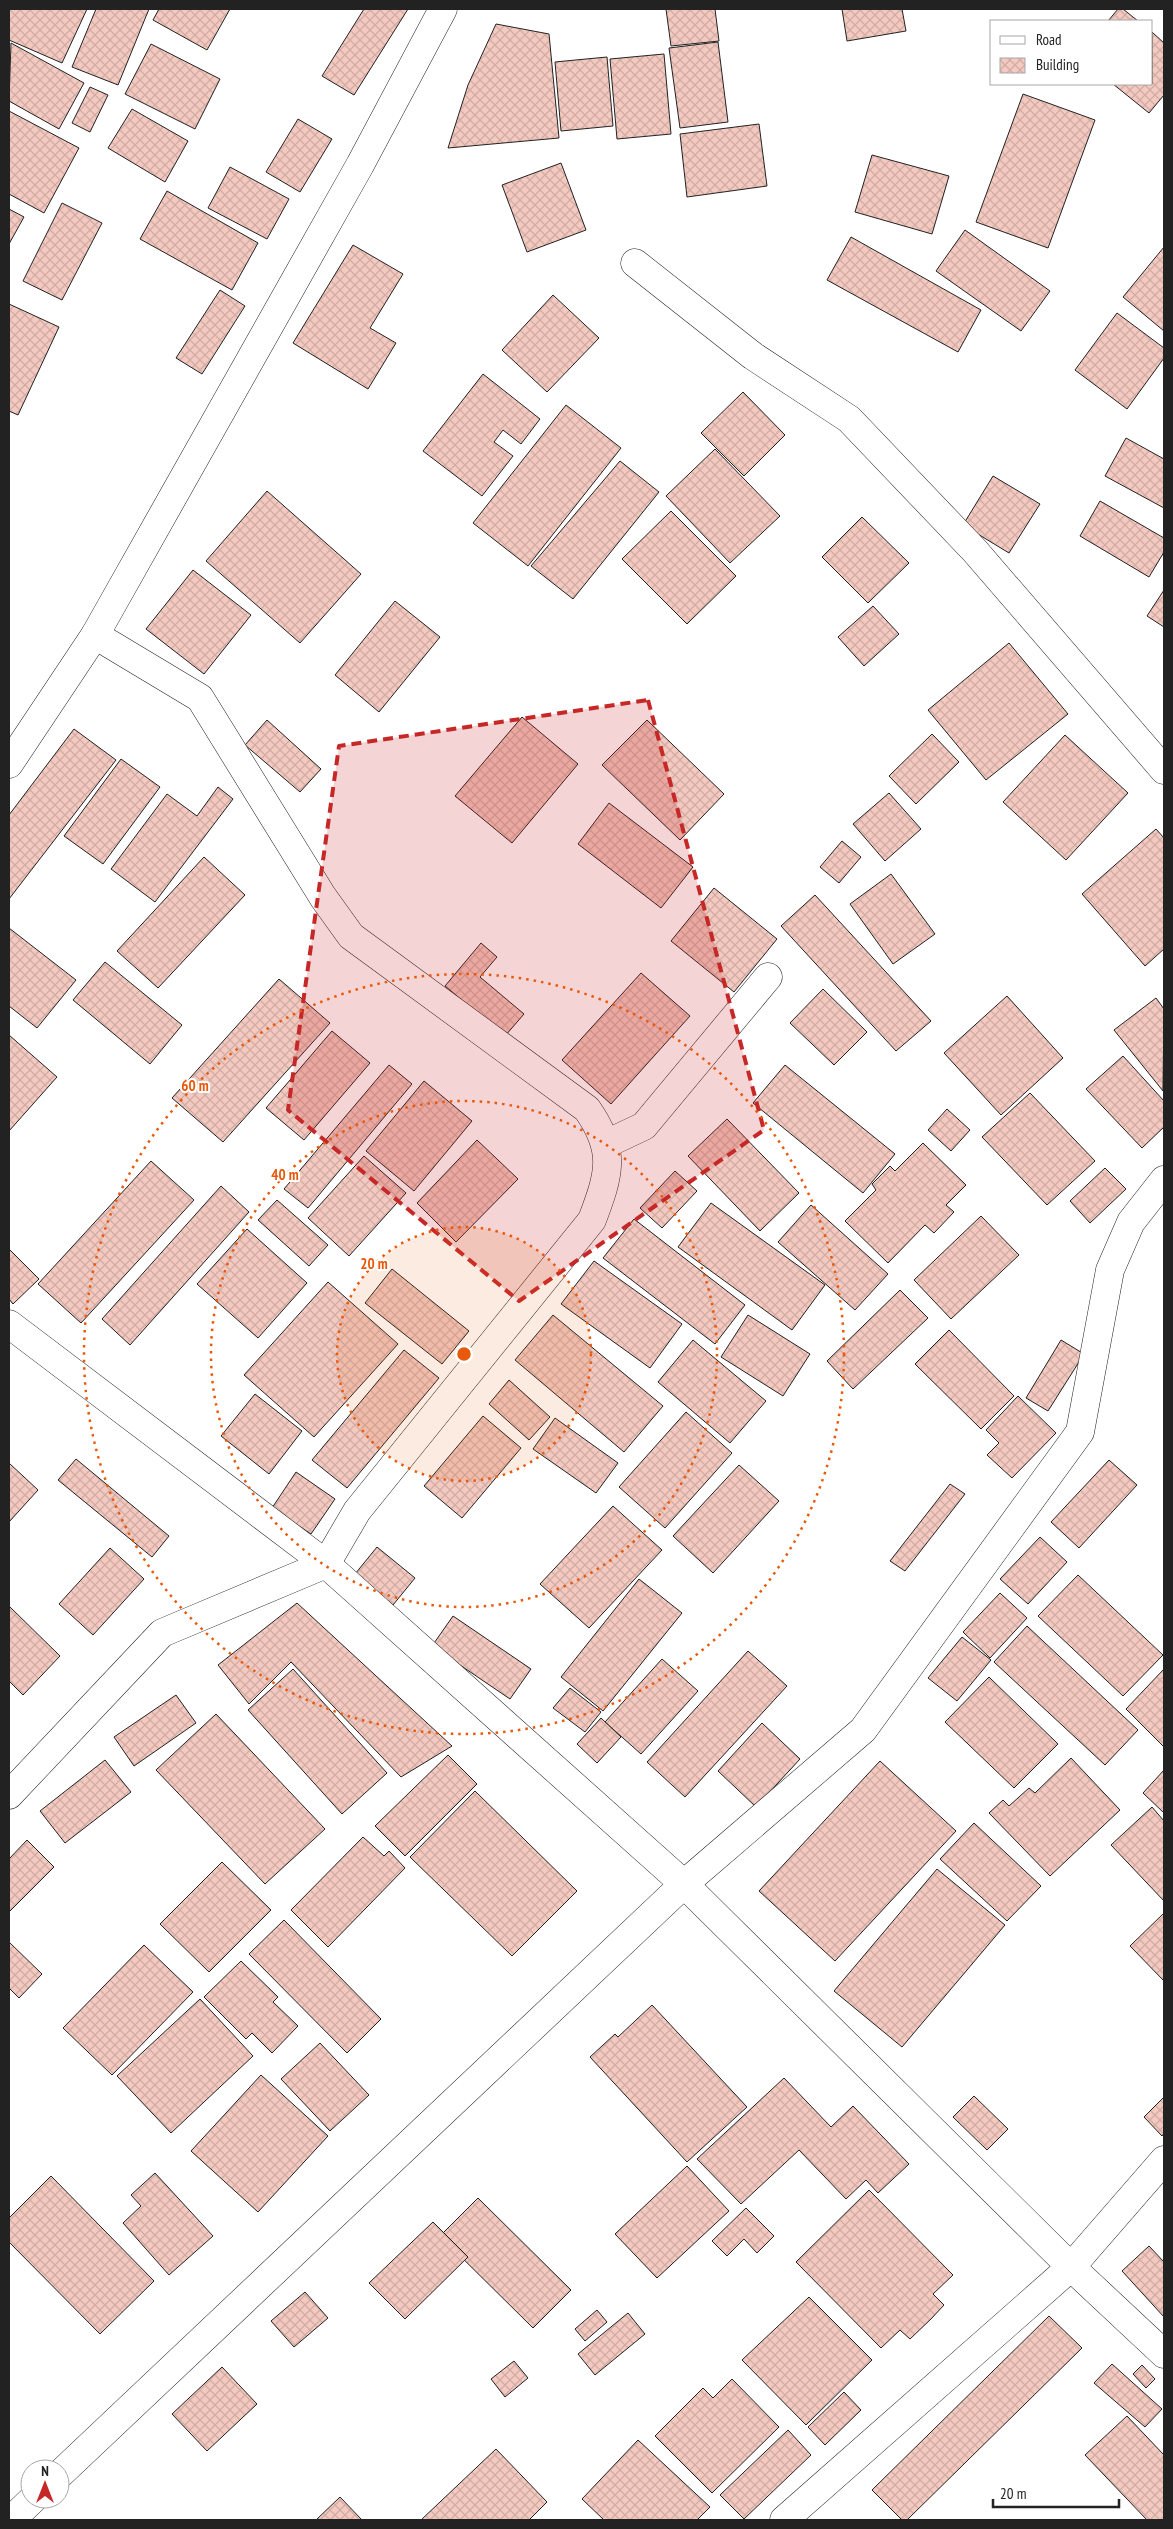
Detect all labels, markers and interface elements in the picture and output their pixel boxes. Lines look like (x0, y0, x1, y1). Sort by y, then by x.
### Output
legend (990, 20, 1153, 85)
text: Road (1036, 30, 1062, 49)
text: Building (1036, 55, 1079, 74)
text: 60 m (181, 1076, 209, 1095)
text: 40 m (271, 1165, 299, 1184)
text: 20 m (360, 1254, 388, 1273)
centre of rings (455, 1345, 473, 1363)
north arrow (20, 2459, 70, 2509)
text: N (41, 2462, 49, 2480)
scale bar (993, 2476, 1119, 2508)
text: 20 m (1000, 2484, 1026, 2503)

